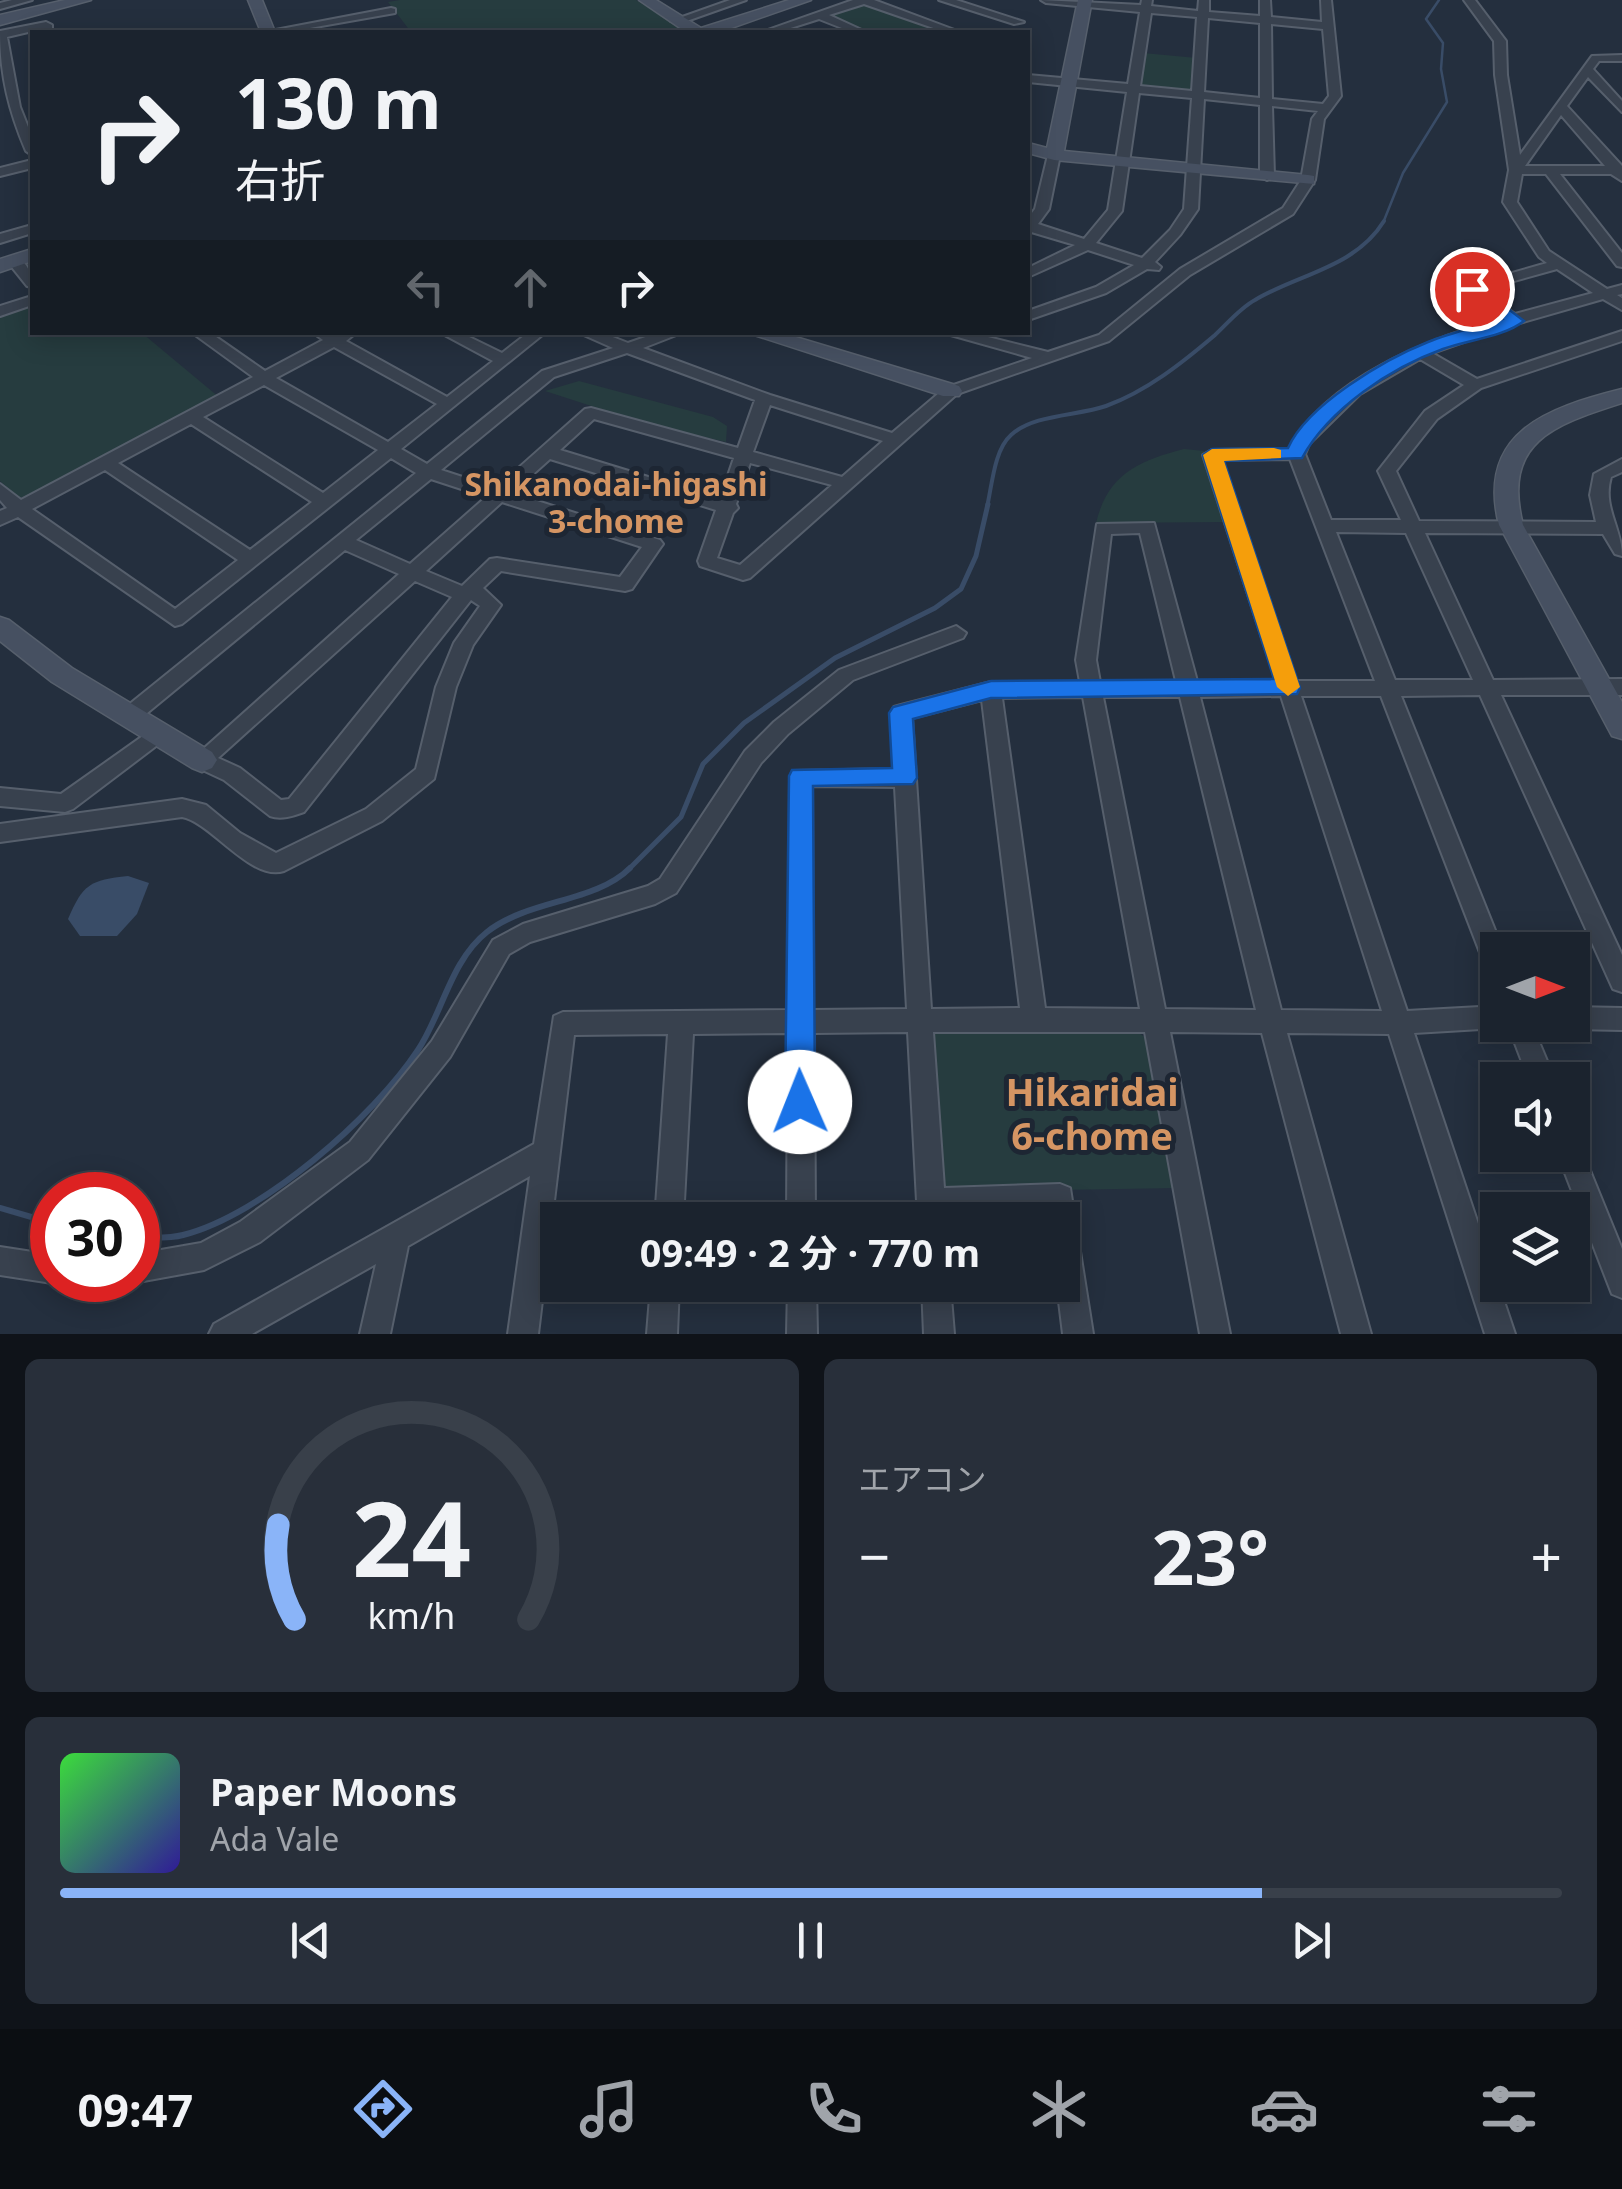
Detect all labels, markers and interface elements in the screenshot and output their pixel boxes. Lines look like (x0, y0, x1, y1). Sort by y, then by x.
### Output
text: 130 m (235, 54, 442, 150)
icon: right (70, 70, 200, 200)
text: 右折 (235, 149, 325, 210)
pin (1430, 247, 1515, 332)
icon: left (398, 260, 453, 315)
icon: ahead (503, 260, 558, 315)
icon: right (608, 260, 663, 315)
icon: arrive (1445, 262, 1500, 317)
district label: Shikanodai-higashi 3-chome (464, 462, 768, 542)
north arrow (1480, 932, 1590, 1042)
map controls (1480, 932, 1590, 1302)
position arrow (748, 1050, 852, 1154)
button: sound (1480, 1062, 1590, 1172)
district label: Hikaridai 6-chome (1005, 1065, 1179, 1161)
speed limit sign: 30 (30, 1172, 160, 1302)
button: layers (1480, 1192, 1590, 1302)
text: 09:49 · 2 分 · 770 m (640, 1226, 980, 1278)
text: エアコン (859, 1457, 987, 1500)
text: 24 (352, 1466, 471, 1607)
text: 23° (1151, 1505, 1269, 1607)
text: − (859, 1518, 890, 1593)
text: + (1531, 1518, 1562, 1593)
text: km/h (368, 1591, 456, 1639)
text: Paper Moons (210, 1765, 457, 1817)
text: Ada Vale (210, 1817, 339, 1860)
icon: previous (283, 1913, 338, 1968)
icon: pause (783, 1913, 838, 1968)
icon: next (1284, 1913, 1339, 1968)
icon: directions (348, 2074, 418, 2144)
icon: music (574, 2074, 644, 2144)
icon: phone (799, 2074, 869, 2144)
icon: climate (1024, 2074, 1094, 2144)
icon: car (1249, 2074, 1319, 2144)
icon: filters (1474, 2074, 1544, 2144)
text: 09:47 (78, 2079, 193, 2140)

